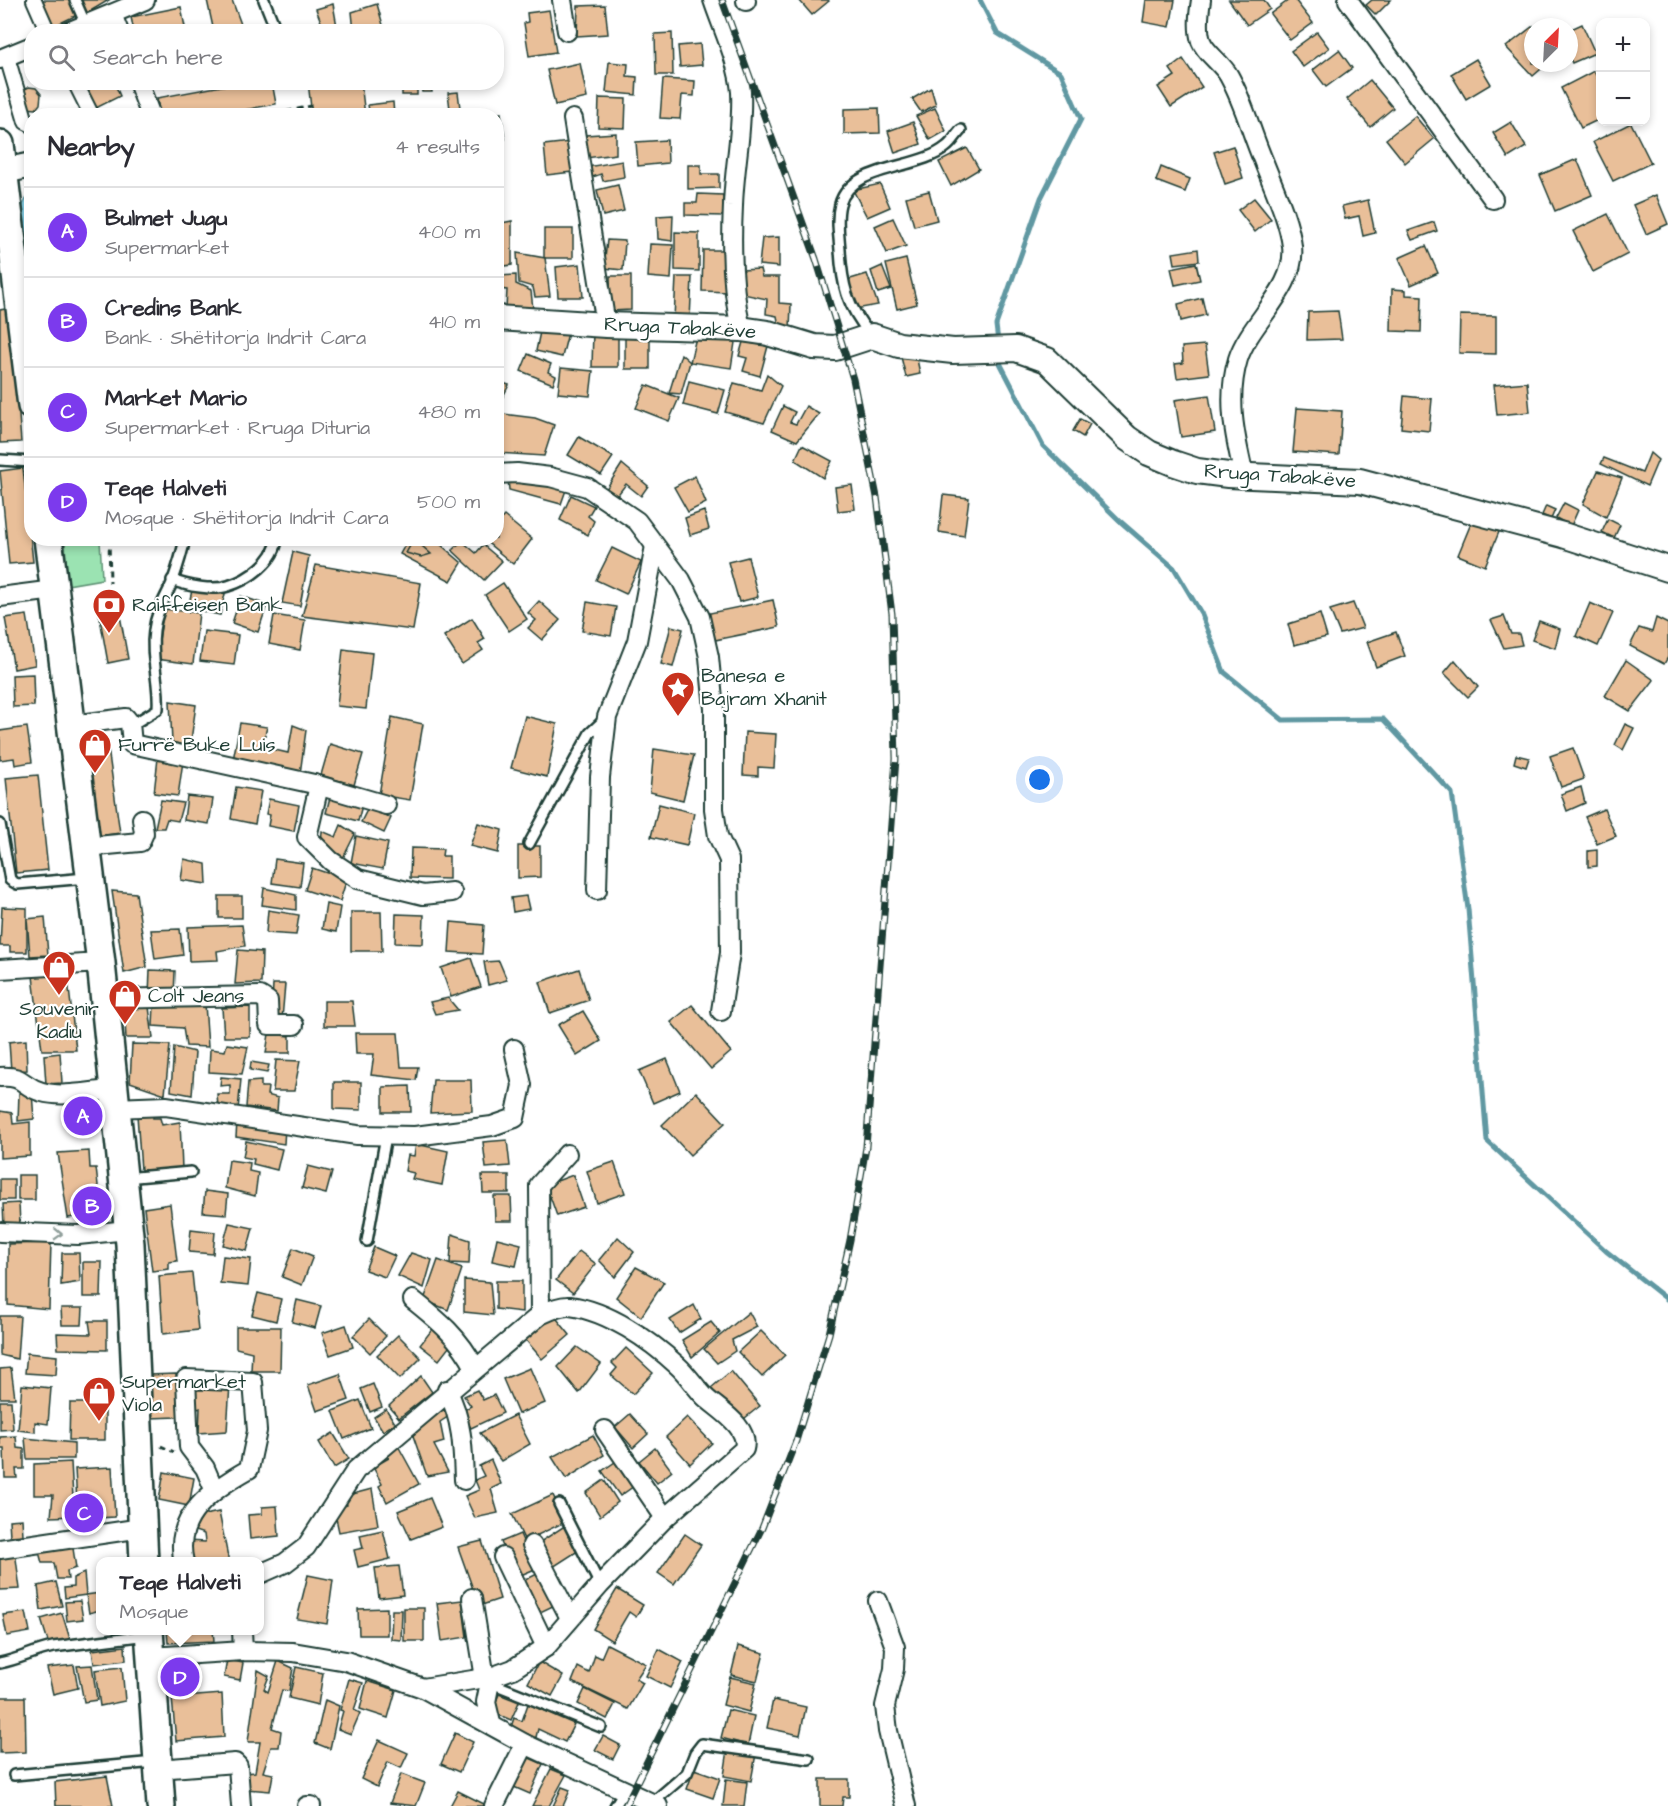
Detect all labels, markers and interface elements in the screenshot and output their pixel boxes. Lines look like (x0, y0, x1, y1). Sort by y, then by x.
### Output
north arrow (1524, 18, 1578, 72)
map controls (1596, 18, 1650, 126)
button: + (1596, 18, 1650, 72)
search box (24, 24, 504, 90)
icon: search (45, 41, 78, 74)
text: Search here (93, 42, 223, 73)
button: − (1596, 72, 1650, 126)
text: Nearby (48, 129, 135, 165)
text: 4 results (395, 133, 480, 161)
text: Bulmet Jugu (105, 203, 227, 234)
text: A (61, 218, 74, 246)
text: 400 m (418, 218, 480, 246)
text: Supermarket (105, 234, 229, 262)
text: Credins Bank (105, 293, 241, 324)
text: B (60, 308, 75, 336)
text: 410 m (428, 308, 480, 336)
street label: Rruga Tabakëve (603, 310, 757, 347)
text: Bank · Shëtitorja Indrit Cara (105, 324, 366, 352)
text: Market Mario (105, 383, 247, 414)
text: C (60, 398, 75, 426)
text: 480 m (417, 398, 480, 426)
text: Supermarket · Rruga Dituria (105, 414, 370, 442)
street label: Rruga Tabakëve (1203, 457, 1357, 496)
text: Teqe Halveti (105, 473, 226, 504)
text: D (61, 488, 74, 516)
text: 500 m (417, 488, 480, 516)
text: Mosque · Shëtitorja Indrit Cara (105, 504, 389, 532)
bank icon: Raiffeisen Bank (91, 587, 127, 634)
place label: Raiffeisen Bank (132, 591, 283, 619)
place label: Banesa e Bajram Xhanit (701, 662, 827, 713)
place icon: Banesa e Bajram Xhanit (660, 670, 696, 717)
shop icon: Furrë Buke Luis (77, 727, 113, 774)
place label: Furrë Buke Luis (118, 731, 275, 759)
your location (1025, 765, 1054, 794)
shop icon: Souvenir Kadiu (41, 949, 77, 996)
shop icon: Colt Jeans (107, 978, 143, 1025)
place label: Colt Jeans (148, 982, 244, 1010)
place label: Souvenir Kadiu (19, 995, 99, 1046)
pin: A (64, 1094, 103, 1138)
pin: B (72, 1184, 112, 1228)
one-way arrow (54, 1228, 63, 1241)
place label: Supermarket Viola (122, 1368, 246, 1419)
shop icon: Supermarket Viola (81, 1375, 117, 1422)
pin: C (64, 1490, 104, 1536)
popup (96, 1557, 264, 1635)
text: Teqe Halveti (119, 1567, 241, 1598)
text: Mosque (119, 1598, 189, 1626)
pin: D (160, 1654, 200, 1700)

